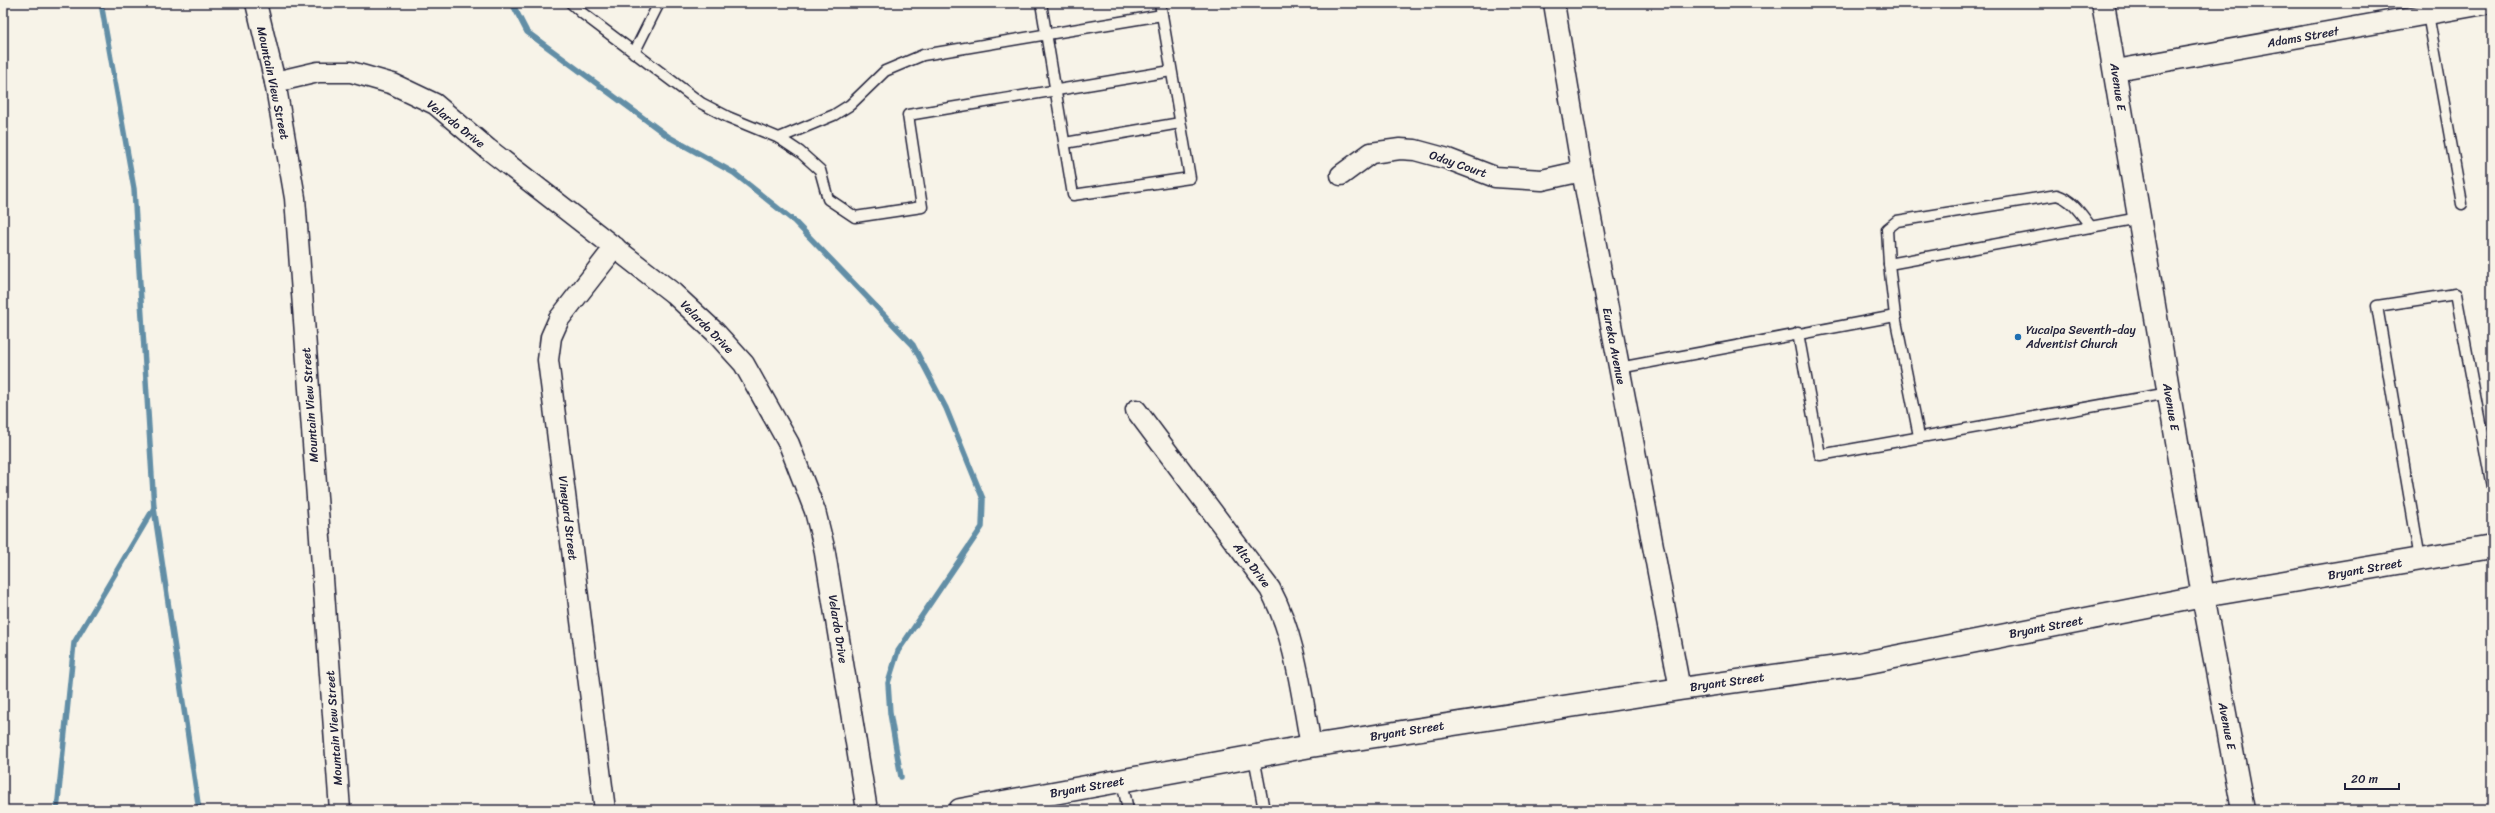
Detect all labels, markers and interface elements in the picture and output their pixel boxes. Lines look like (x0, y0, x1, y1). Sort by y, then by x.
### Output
street label: Adams Street (2264, 20, 2342, 54)
street label: Mountain View Street (250, 24, 296, 142)
street label: Avenue E (2103, 61, 2133, 114)
street label: Velardo Drive (422, 94, 490, 154)
street label: Oday Court (1426, 144, 1490, 184)
street label: Velardo Drive (675, 295, 739, 359)
street label: Eureka Avenue (1596, 306, 1632, 387)
place label: Yucaipa Seventh-day Adventist Church (2025, 319, 2137, 355)
marker: Yucaipa Seventh-day Adventist Church (2013, 332, 2023, 342)
street label: Mountain View Street (295, 347, 325, 463)
street label: Avenue E (2156, 380, 2186, 434)
street label: Vineyard Street (552, 474, 584, 562)
street label: Alta Drive (1227, 537, 1277, 593)
street label: Bryant Street (2326, 552, 2404, 586)
street label: Velardo Drive (822, 593, 854, 665)
street label: Bryant Street (2007, 609, 2085, 645)
street label: Bryant Street (1688, 666, 1766, 698)
street label: Mountain View Street (319, 670, 349, 786)
street label: Avenue E (2211, 699, 2243, 753)
street label: Bryant Street (1368, 714, 1446, 748)
scale bar (2345, 765, 2399, 791)
text: 20 m (2351, 768, 2378, 790)
street label: Bryant Street (1048, 770, 1126, 804)

